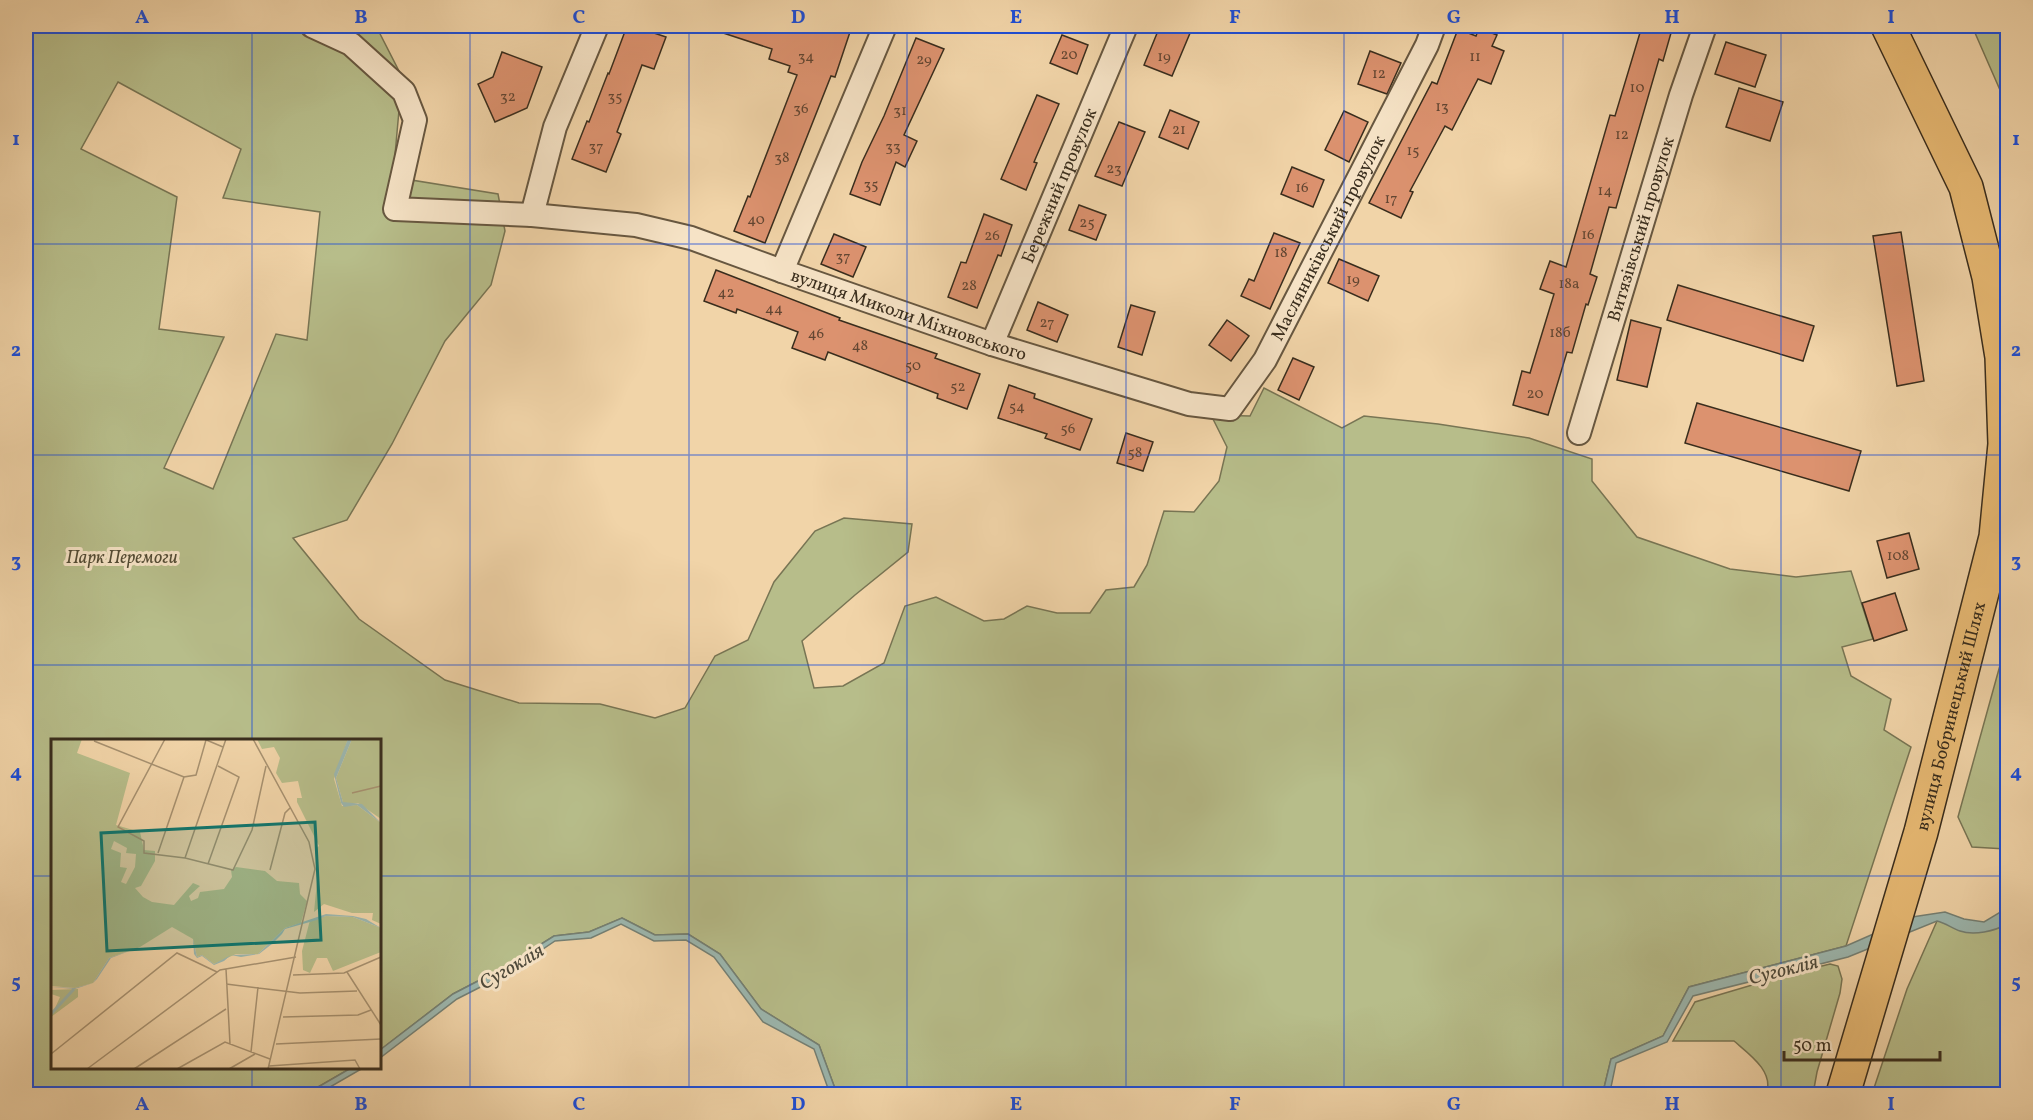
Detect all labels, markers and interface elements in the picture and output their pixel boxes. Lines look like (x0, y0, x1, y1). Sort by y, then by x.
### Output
text: A (135, 4, 149, 32)
text: B (354, 4, 368, 32)
text: C (573, 4, 586, 32)
text: D (791, 4, 805, 32)
text: E (1010, 4, 1022, 32)
text: F (1229, 4, 1241, 32)
text: G (1447, 4, 1461, 32)
text: H (1664, 4, 1680, 32)
text: I (1887, 4, 1895, 32)
house number: 20 (1061, 45, 1077, 66)
house number: 34 (798, 47, 814, 68)
house number: 19 (1157, 47, 1171, 68)
house number: 11 (1469, 47, 1481, 68)
house number: 29 (916, 50, 932, 71)
house number: 12 (1372, 64, 1386, 85)
house number: 10 (1630, 78, 1644, 99)
house number: 32 (500, 87, 516, 108)
house number: 35 (608, 87, 622, 108)
house number: 13 (1435, 97, 1449, 118)
house number: 36 (793, 99, 809, 120)
house number: 31 (893, 101, 907, 122)
street label: Бережний провулок (1016, 104, 1104, 268)
house number: 21 (1172, 120, 1186, 141)
house number: 12 (1615, 125, 1629, 146)
text: 1 (12, 126, 20, 154)
text: 1 (2012, 126, 2020, 154)
street label: Масляниківський провулок (1266, 131, 1393, 346)
street label: Витязівський провулок (1602, 134, 1682, 325)
house number: 37 (589, 137, 603, 158)
house number: 33 (885, 137, 901, 158)
house number: 15 (1406, 141, 1420, 162)
house number: 38 (774, 148, 790, 169)
house number: 23 (1106, 159, 1122, 180)
house number: 35 (864, 175, 878, 196)
house number: 16 (1295, 178, 1309, 199)
house number: 14 (1598, 181, 1612, 202)
house number: 17 (1384, 189, 1398, 210)
house number: 40 (747, 210, 765, 231)
house number: 25 (1079, 213, 1095, 234)
house number: 16 (1581, 225, 1595, 246)
house number: 26 (984, 226, 1000, 247)
house number: 18 (1274, 243, 1288, 264)
house number: 37 (836, 247, 850, 268)
street label: вулиця Миколи Міхновського (787, 264, 1029, 368)
house number: 19 (1346, 270, 1360, 291)
house number: 18а (1559, 274, 1579, 295)
house number: 28 (961, 276, 977, 297)
house number: 42 (717, 283, 735, 304)
house number: 44 (765, 299, 783, 320)
house number: 27 (1040, 313, 1054, 334)
house number: 18б (1549, 323, 1571, 344)
house number: 46 (808, 324, 824, 345)
house number: 48 (852, 336, 868, 357)
text: 2 (11, 337, 21, 365)
text: 2 (2011, 337, 2021, 365)
house number: 50 (905, 356, 921, 377)
house number: 52 (950, 377, 966, 398)
house number: 20 (1527, 384, 1543, 405)
house number: 54 (1009, 397, 1025, 418)
house number: 56 (1061, 419, 1075, 440)
house number: 58 (1128, 443, 1142, 464)
park label: Парк Перемоги (66, 546, 178, 571)
house number: 108 (1887, 546, 1909, 567)
text: 3 (11, 548, 21, 576)
text: 3 (2011, 548, 2021, 576)
street label: вулиця Бобринецький Шлях (1911, 599, 1993, 834)
inset map (51, 739, 381, 1069)
text: 4 (10, 759, 22, 787)
text: 4 (2010, 759, 2022, 787)
water label: Сугоклія (474, 937, 550, 998)
water label: Сугоклія (1746, 949, 1821, 993)
text: 5 (11, 969, 21, 997)
text: 5 (2011, 969, 2021, 997)
scale bar (1784, 1024, 1940, 1062)
text: 50 m (1793, 1034, 1832, 1059)
text: A (135, 1091, 149, 1119)
text: B (354, 1091, 368, 1119)
text: C (573, 1091, 586, 1119)
text: D (791, 1091, 805, 1119)
text: E (1010, 1091, 1022, 1119)
text: F (1229, 1091, 1241, 1119)
text: G (1447, 1091, 1461, 1119)
text: H (1664, 1091, 1680, 1119)
text: I (1887, 1091, 1895, 1119)

